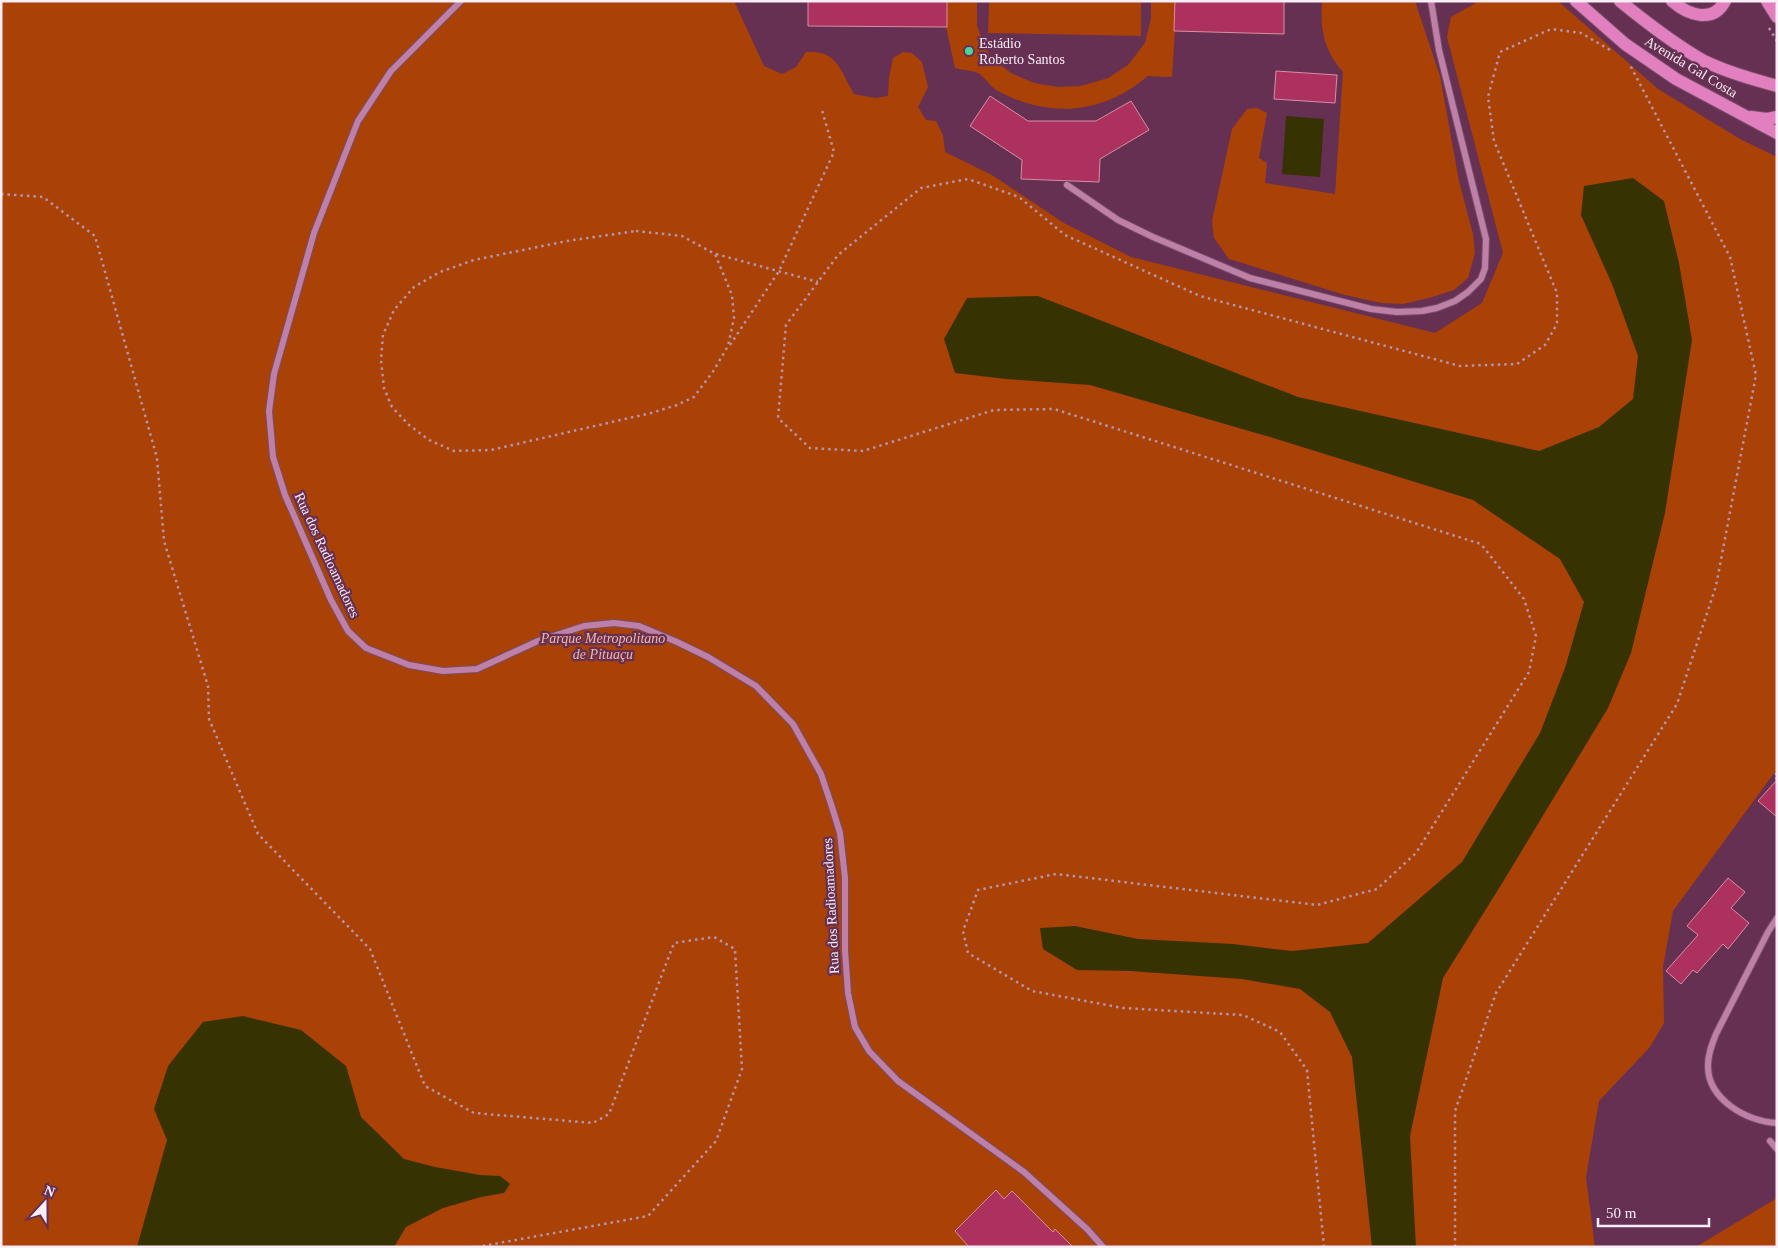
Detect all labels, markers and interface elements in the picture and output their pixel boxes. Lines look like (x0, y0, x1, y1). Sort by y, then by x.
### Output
street label: Avenida Gal Costa (1642, 33, 1741, 101)
place label: Estádio Roberto Santos (979, 36, 1065, 67)
marker: Estádio Roberto Santos (963, 45, 975, 57)
street label: Rua dos Radioamadores (291, 490, 363, 620)
park label: Parque Metropolitano de Pituaçu (540, 631, 665, 662)
street label: Rua dos Radioamadores (820, 838, 842, 974)
north arrow (20, 1178, 70, 1228)
text: N (42, 1183, 57, 1200)
scale bar (1598, 1196, 1709, 1228)
text: 50 m (1606, 1205, 1637, 1221)

